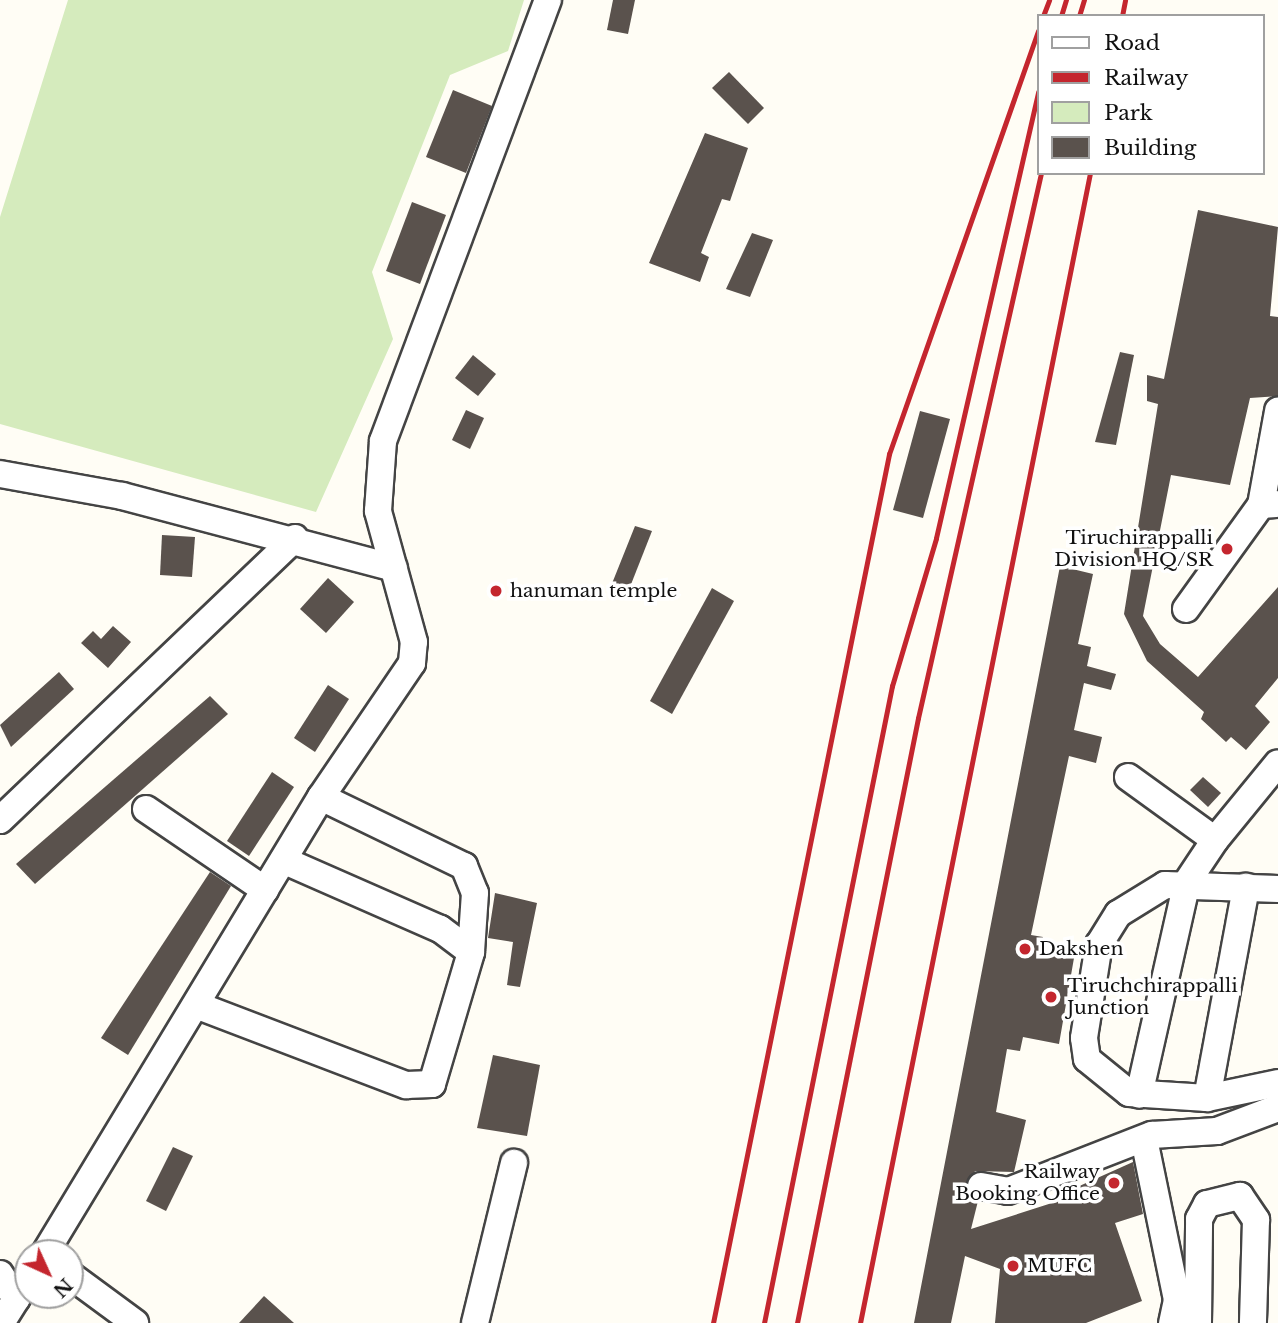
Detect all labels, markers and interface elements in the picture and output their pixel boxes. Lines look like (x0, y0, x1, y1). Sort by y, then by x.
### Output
legend (1036, 14, 1264, 175)
text: Road (1104, 30, 1160, 56)
text: Railway (1104, 65, 1188, 91)
text: Park (1104, 100, 1153, 126)
text: Building (1104, 135, 1196, 161)
place label: Tiruchirappalli Division HQ/SR (1054, 527, 1213, 571)
marker: Tiruchirappalli Division HQ/SR (1219, 541, 1235, 557)
place label: hanuman temple (510, 580, 677, 602)
marker: hanuman temple (488, 583, 504, 599)
place label: Dakshen (1039, 938, 1124, 960)
marker: Dakshen (1017, 941, 1033, 957)
place label: Tiruchchirappalli Junction (1067, 975, 1238, 1019)
marker: Tiruchchirappalli Junction (1041, 987, 1061, 1007)
place label: Railway Booking Office (955, 1161, 1100, 1205)
marker: Railway Booking Office (1106, 1175, 1122, 1191)
north arrow (14, 1239, 84, 1309)
place label: MUFC (1027, 1255, 1092, 1277)
marker: MUFC (1005, 1258, 1021, 1274)
text: N (48, 1273, 77, 1302)

